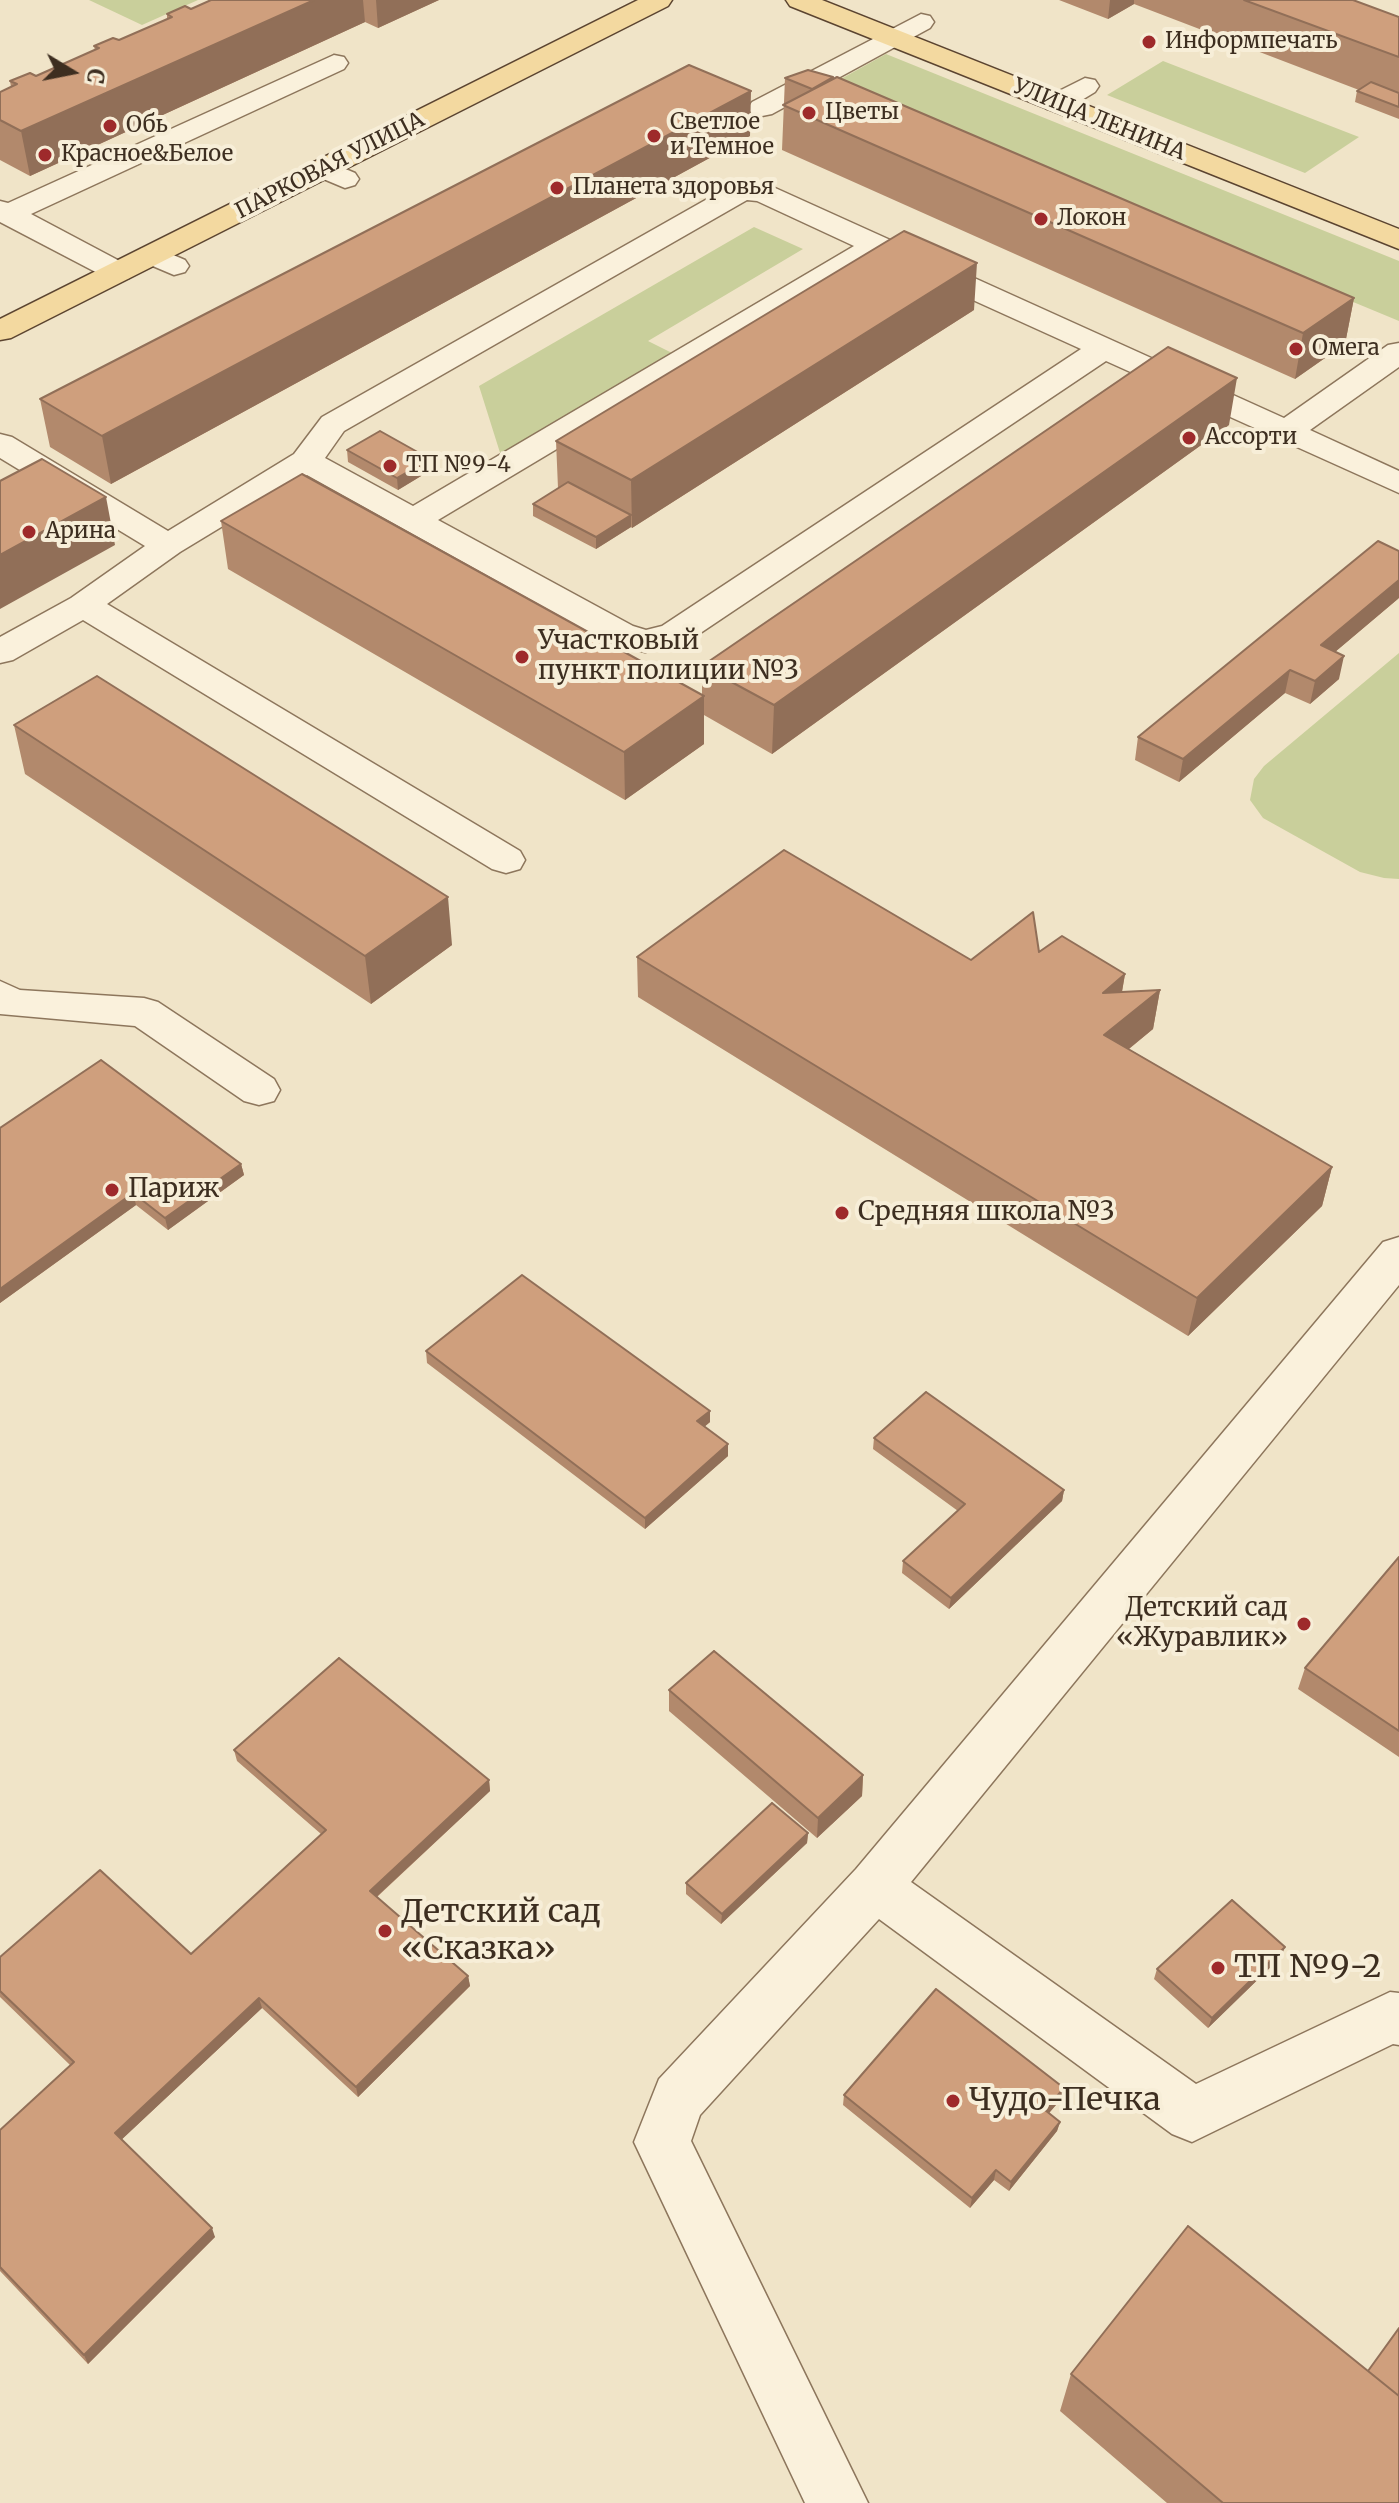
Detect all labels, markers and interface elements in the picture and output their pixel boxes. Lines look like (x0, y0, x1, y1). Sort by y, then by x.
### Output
place label: Информпечать (1165, 29, 1338, 55)
north arrow (32, 32, 112, 112)
marker: Информпечать (1140, 33, 1158, 51)
text: С (81, 67, 111, 86)
street label: УЛИЦА ЛЕНИНА (1009, 73, 1189, 167)
place label: Цветы (825, 100, 899, 126)
marker: Цветы (800, 104, 818, 122)
street label: ПАРКОВАЯ УЛИЦА (231, 107, 429, 225)
place label: Светлое и Темное (670, 110, 774, 162)
place label: Обь (126, 113, 168, 139)
marker: Обь (101, 117, 119, 135)
marker: Светлое и Темное (645, 127, 663, 145)
place label: Красное&Белое (61, 142, 233, 168)
marker: Красное&Белое (36, 146, 54, 164)
place label: Планета здоровья (573, 175, 774, 201)
marker: Планета здоровья (548, 179, 566, 197)
place label: Локон (1057, 206, 1126, 232)
marker: Локон (1032, 210, 1050, 228)
place label: Омега (1312, 336, 1380, 362)
marker: Омега (1287, 340, 1305, 358)
place label: Ассорти (1205, 425, 1297, 451)
marker: Ассорти (1180, 429, 1198, 447)
place label: ТП №9-4 (406, 453, 511, 479)
marker: ТП №9-4 (381, 457, 399, 475)
place label: Арина (45, 519, 116, 545)
marker: Арина (20, 523, 38, 541)
place label: Участковый пункт полиции №3 (538, 626, 799, 688)
marker: Участковый пункт полиции №3 (513, 648, 531, 666)
place label: Париж (128, 1174, 219, 1206)
marker: Париж (103, 1181, 121, 1199)
place label: Средняя школа №3 (858, 1197, 1115, 1229)
marker: Средняя школа №3 (833, 1204, 851, 1222)
place label: Детский сад «Журавлик» (1116, 1593, 1288, 1654)
marker: Детский сад «Журавлик» (1295, 1615, 1313, 1633)
place label: Детский сад «Сказка» (401, 1894, 601, 1969)
marker: Детский сад «Сказка» (376, 1922, 394, 1940)
place label: ТП №9-2 (1234, 1949, 1382, 1987)
marker: ТП №9-2 (1209, 1959, 1227, 1977)
place label: Чудо-Печка (969, 2082, 1161, 2120)
marker: Чудо-Печка (944, 2092, 962, 2110)

